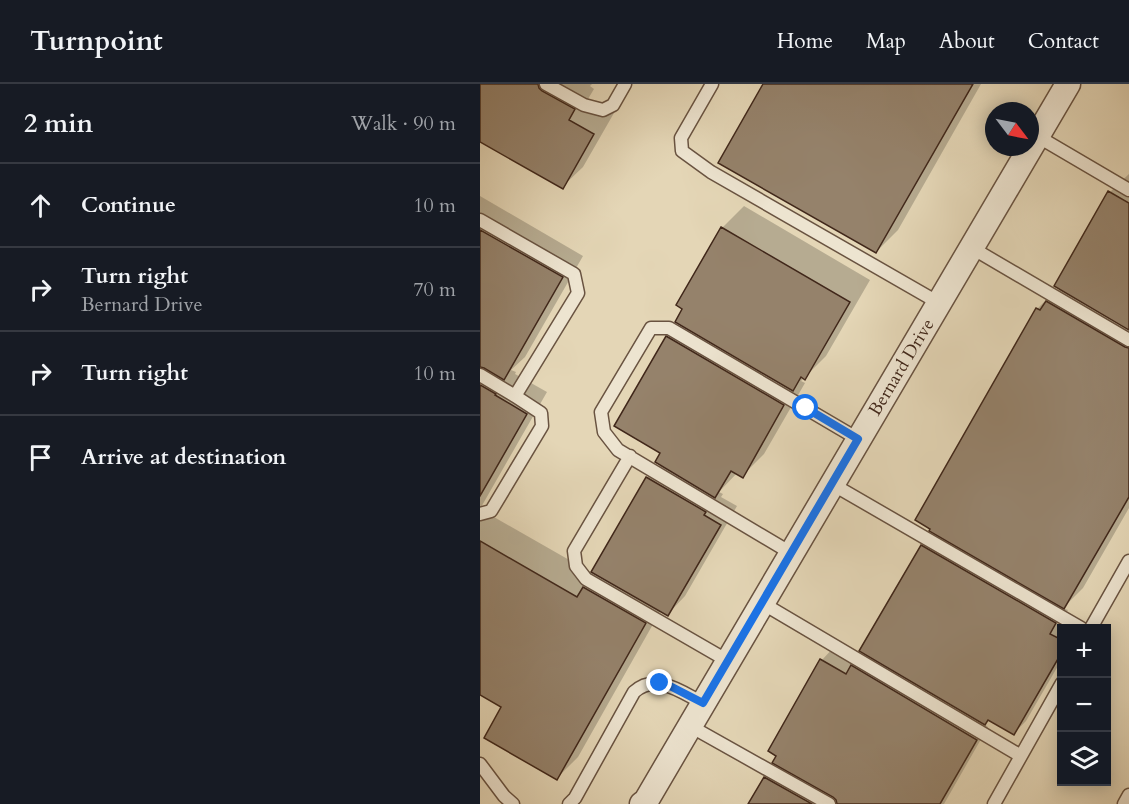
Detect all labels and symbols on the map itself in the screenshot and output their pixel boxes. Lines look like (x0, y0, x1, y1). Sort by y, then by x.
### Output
north arrow (985, 102, 1039, 156)
street label: Bernard Drive (863, 314, 940, 421)
route start (792, 394, 818, 420)
route end (646, 669, 672, 695)

